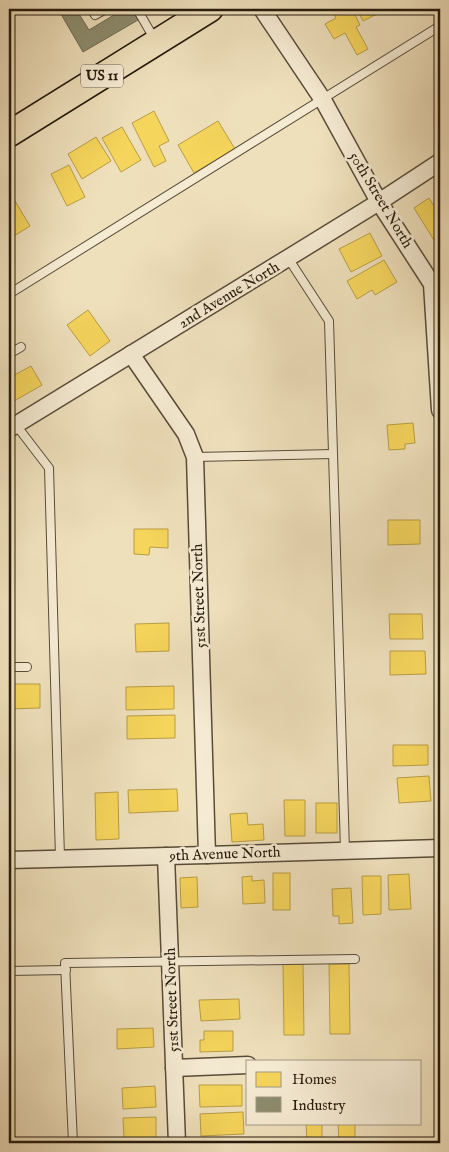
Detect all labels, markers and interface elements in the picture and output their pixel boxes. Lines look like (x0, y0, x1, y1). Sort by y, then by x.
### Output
road number: US 11 (81, 64, 123, 88)
street label: 50th Street North (345, 148, 417, 252)
street label: 2nd Avenue North (175, 257, 283, 333)
street label: 51st Street North (188, 543, 210, 649)
street label: 9th Avenue North (168, 843, 281, 865)
street label: 51st Street North (161, 947, 183, 1053)
legend (246, 1060, 422, 1124)
text: Homes (292, 1070, 336, 1089)
text: Industry (292, 1096, 346, 1115)

